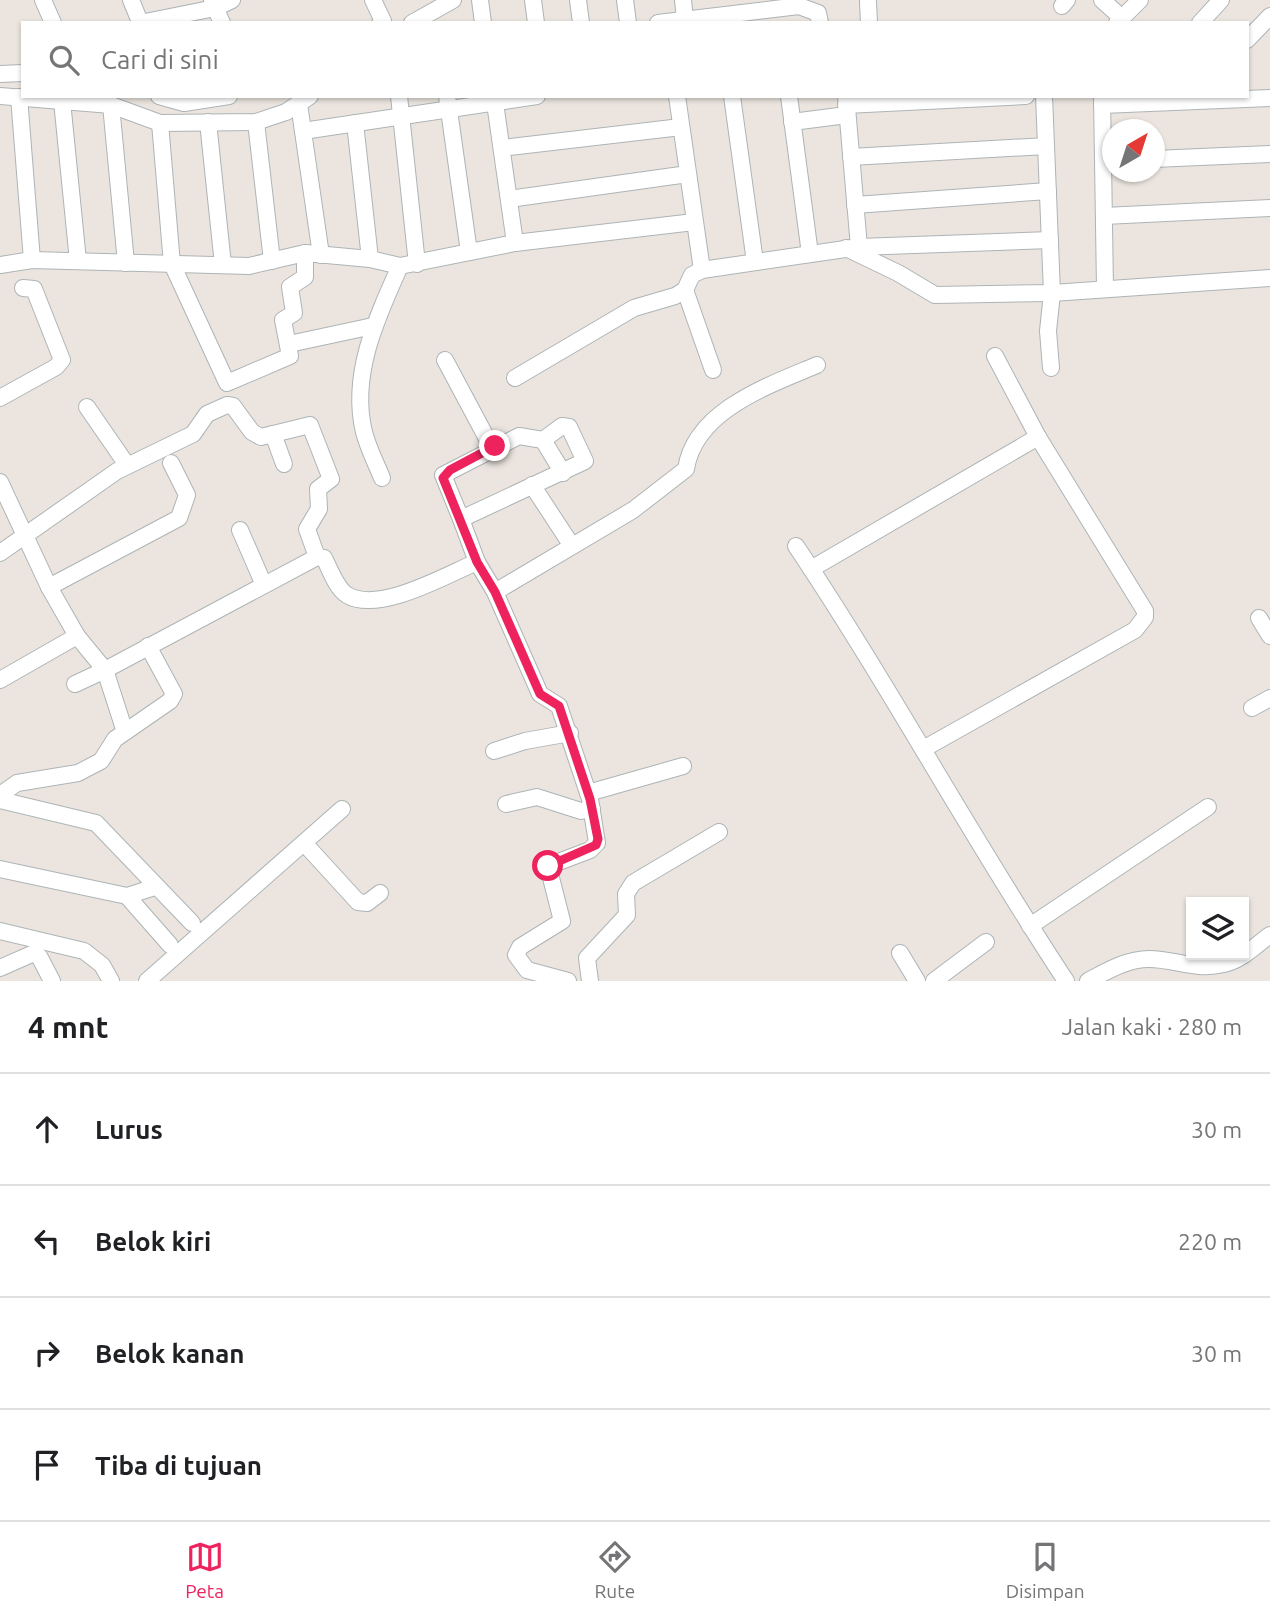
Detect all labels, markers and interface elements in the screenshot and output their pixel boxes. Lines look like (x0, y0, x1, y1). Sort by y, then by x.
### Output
search box (21, 21, 1249, 98)
icon: search (45, 41, 83, 79)
text: Cari di sini (101, 45, 219, 74)
north arrow (1102, 119, 1165, 182)
route end (479, 430, 510, 461)
route start (532, 850, 563, 881)
map controls (1186, 897, 1249, 960)
button: layers (1186, 897, 1249, 960)
text: 4 mnt (28, 1010, 108, 1044)
text: Jalan kaki · 280 m (1062, 1014, 1242, 1039)
icon: ahead (28, 1110, 66, 1148)
text: Lurus (95, 1115, 163, 1144)
text: 30 m (1191, 1117, 1242, 1142)
icon: left (28, 1222, 66, 1260)
text: Belok kiri (95, 1227, 211, 1256)
text: 220 m (1178, 1229, 1242, 1254)
icon: right (28, 1334, 66, 1372)
text: Belok kanan (95, 1339, 245, 1368)
text: 30 m (1191, 1341, 1242, 1366)
icon: arrive (28, 1446, 66, 1484)
text: Tiba di tujuan (95, 1451, 262, 1480)
tab: Peta (185, 1538, 224, 1602)
tab: Rute (595, 1538, 635, 1602)
tab: Disimpan (1006, 1538, 1085, 1602)

